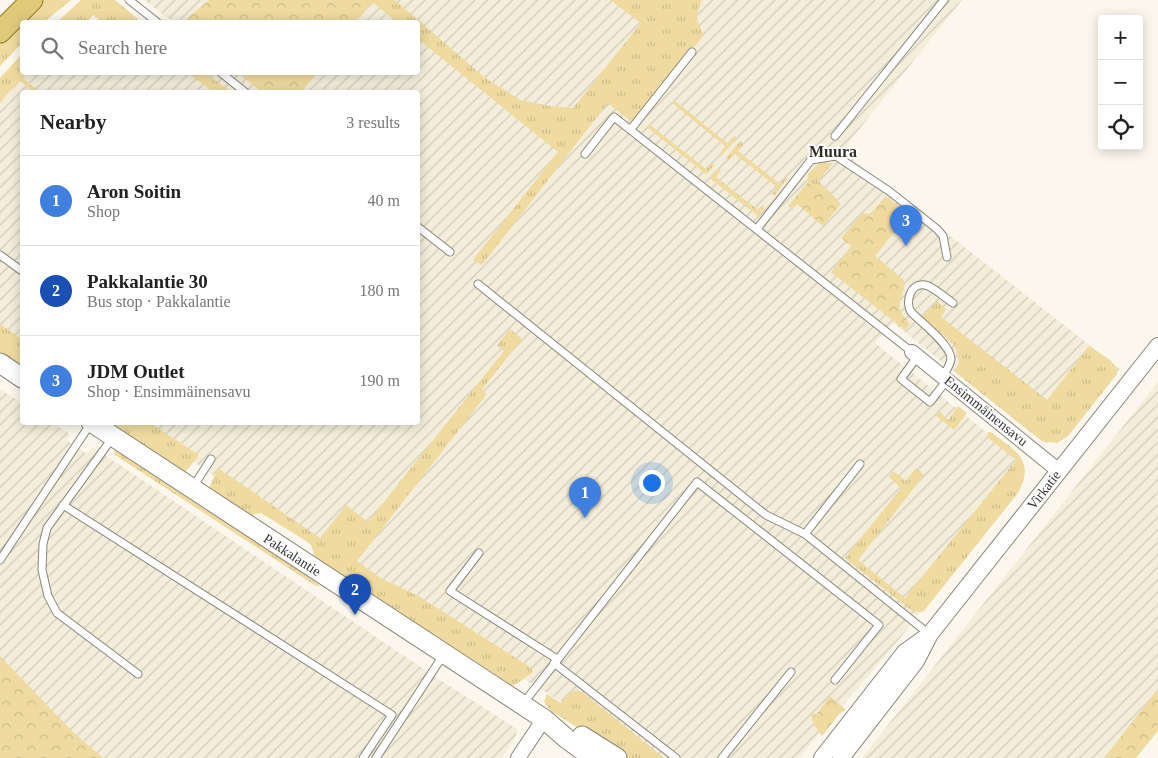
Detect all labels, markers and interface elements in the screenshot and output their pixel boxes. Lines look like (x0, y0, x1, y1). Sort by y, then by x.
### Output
map controls (1098, 15, 1143, 150)
button: + (1098, 15, 1143, 60)
search box (20, 20, 420, 75)
icon: search (38, 34, 66, 62)
text: Search here (78, 37, 167, 58)
button: − (1098, 60, 1143, 105)
button: locate (1098, 105, 1143, 150)
text: Nearby (40, 110, 107, 134)
text: 3 results (346, 114, 400, 131)
district label: Muura (809, 143, 857, 160)
text: Aron Soitin (87, 181, 181, 202)
text: 1 (52, 192, 60, 209)
text: 40 m (368, 192, 400, 209)
text: Shop (87, 203, 120, 220)
pin: 3 (890, 205, 922, 246)
text: Pakkalantie 30 (87, 271, 208, 292)
text: 2 (52, 282, 60, 299)
text: 180 m (360, 282, 400, 299)
text: Bus stop · Pakkalantie (87, 293, 231, 310)
text: JDM Outlet (87, 361, 185, 382)
text: 3 (52, 372, 60, 389)
text: 190 m (360, 372, 400, 389)
street label: Ensimmäinensavu (941, 373, 1031, 449)
text: Shop · Ensimmäinensavu (87, 383, 251, 400)
street label: Virkatie (1024, 468, 1064, 512)
your location (639, 470, 665, 496)
pin: 1 (569, 477, 601, 518)
street label: Pakkalantie (261, 531, 323, 579)
pin: 2 (339, 574, 371, 615)

